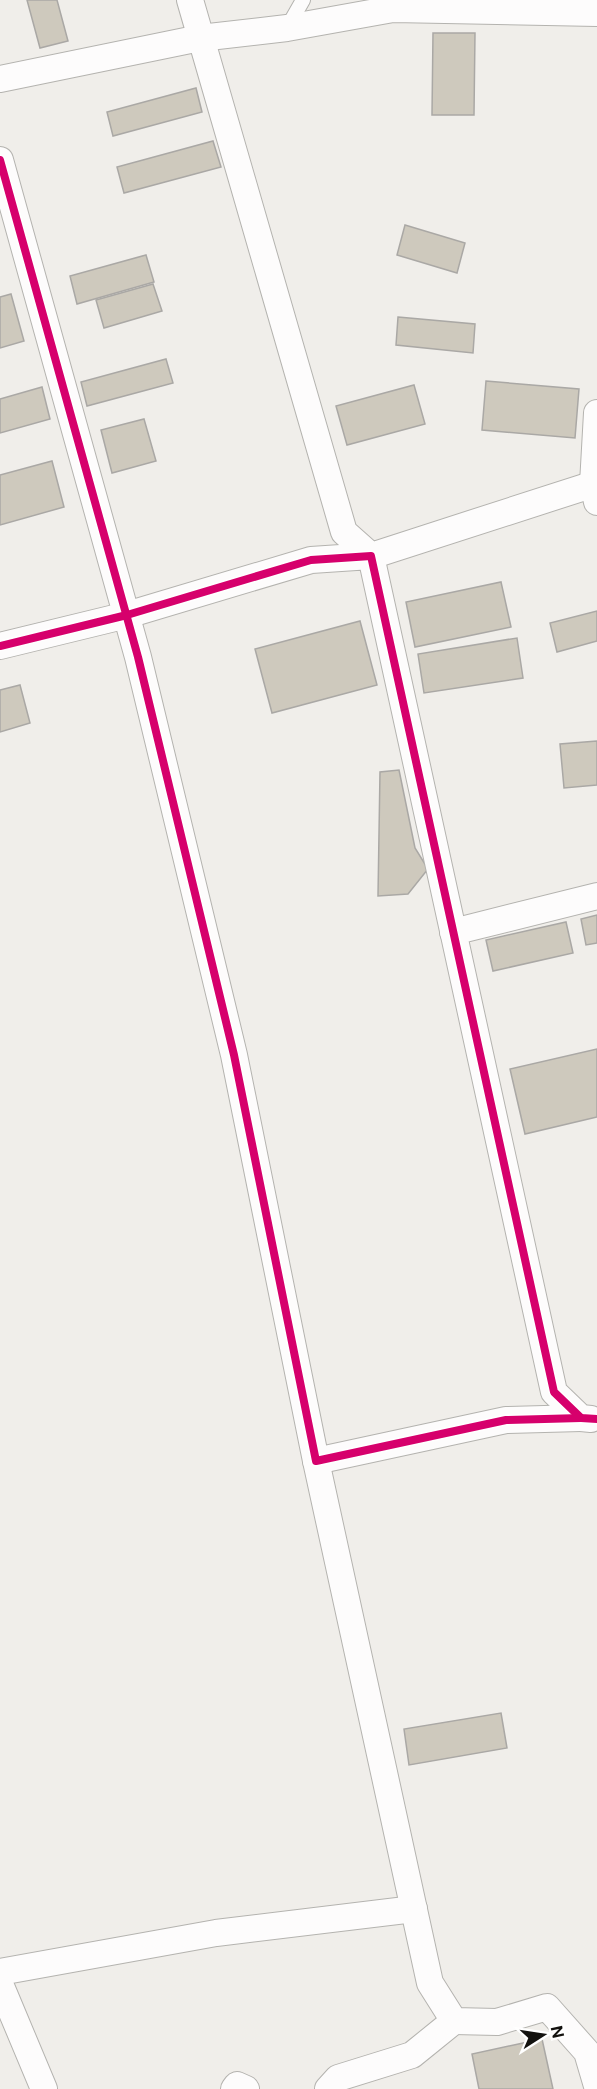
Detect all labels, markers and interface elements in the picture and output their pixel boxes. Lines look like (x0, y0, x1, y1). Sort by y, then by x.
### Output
north arrow (513, 2005, 573, 2065)
text: N (547, 2024, 568, 2040)

